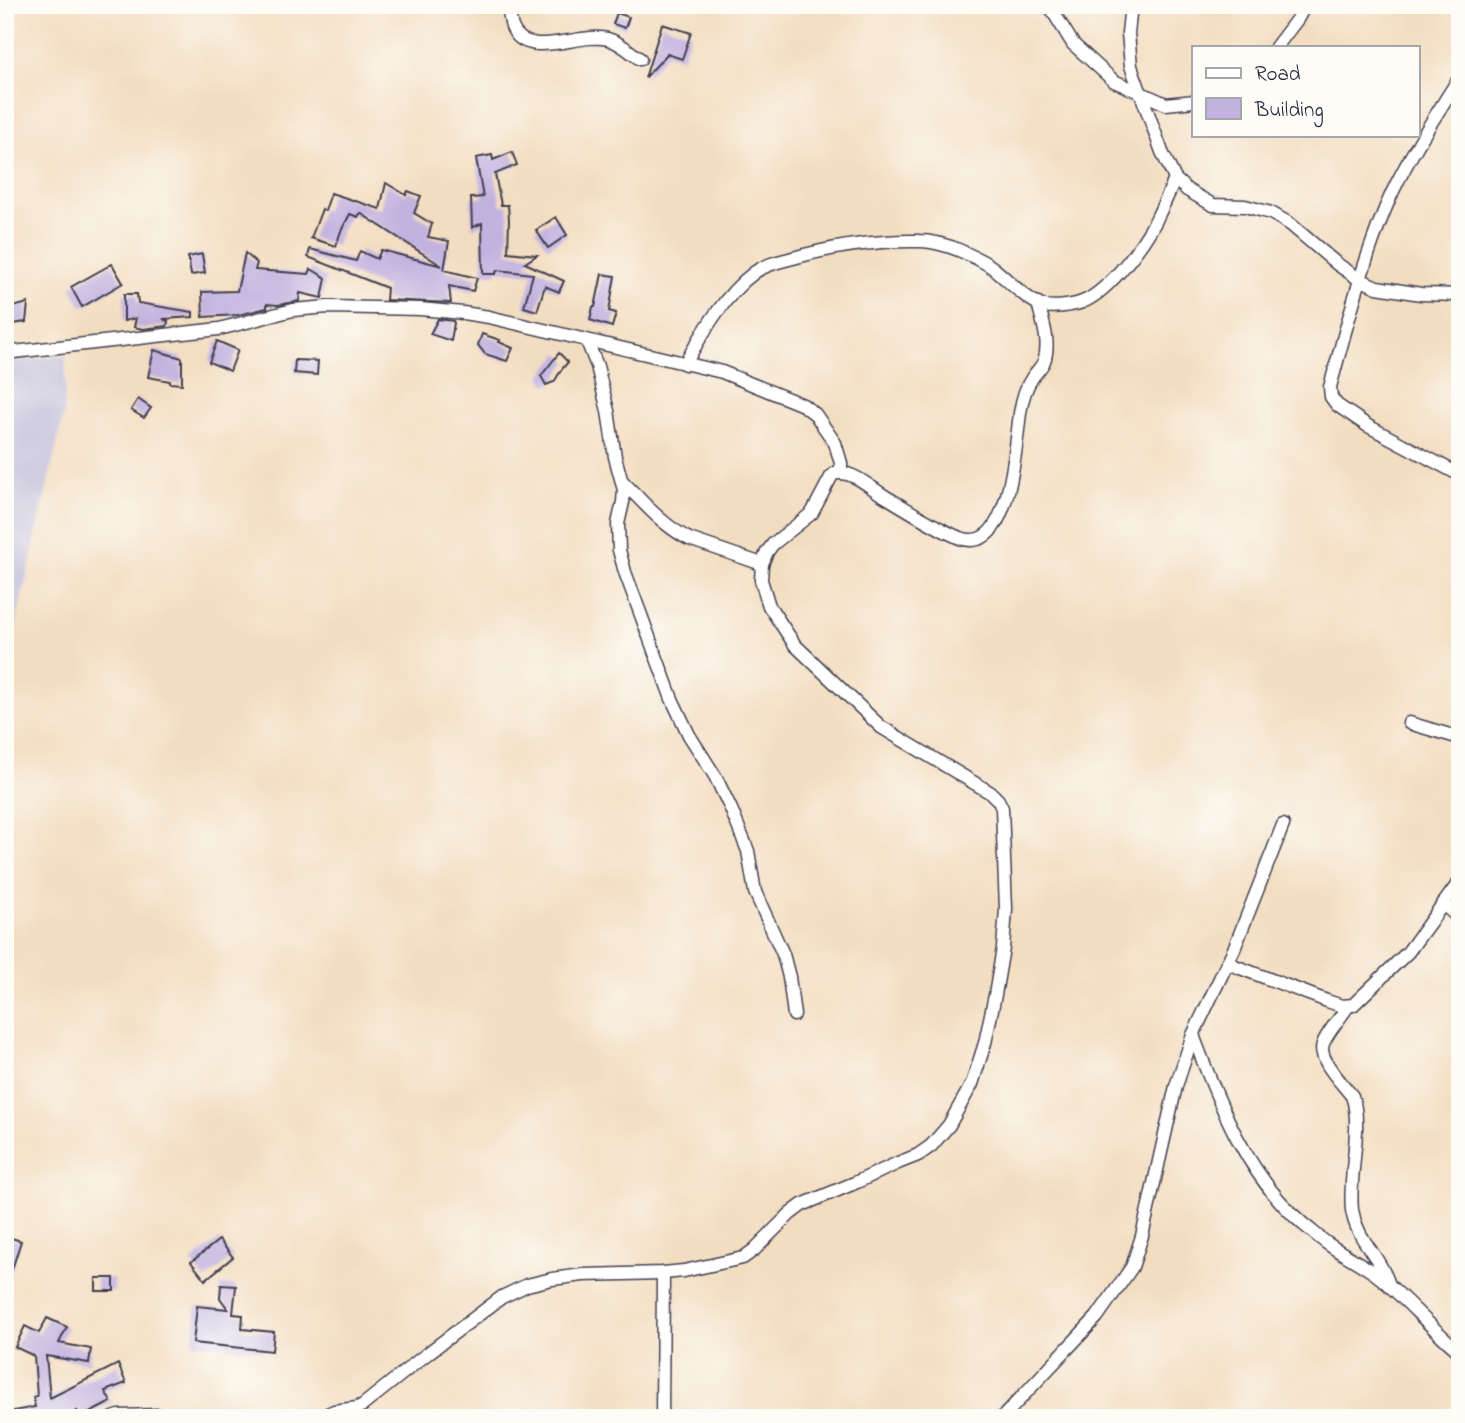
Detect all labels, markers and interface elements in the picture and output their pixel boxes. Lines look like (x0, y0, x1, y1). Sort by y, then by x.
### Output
legend (1192, 46, 1420, 136)
text: Road (1255, 60, 1301, 90)
text: Building (1254, 96, 1324, 128)

